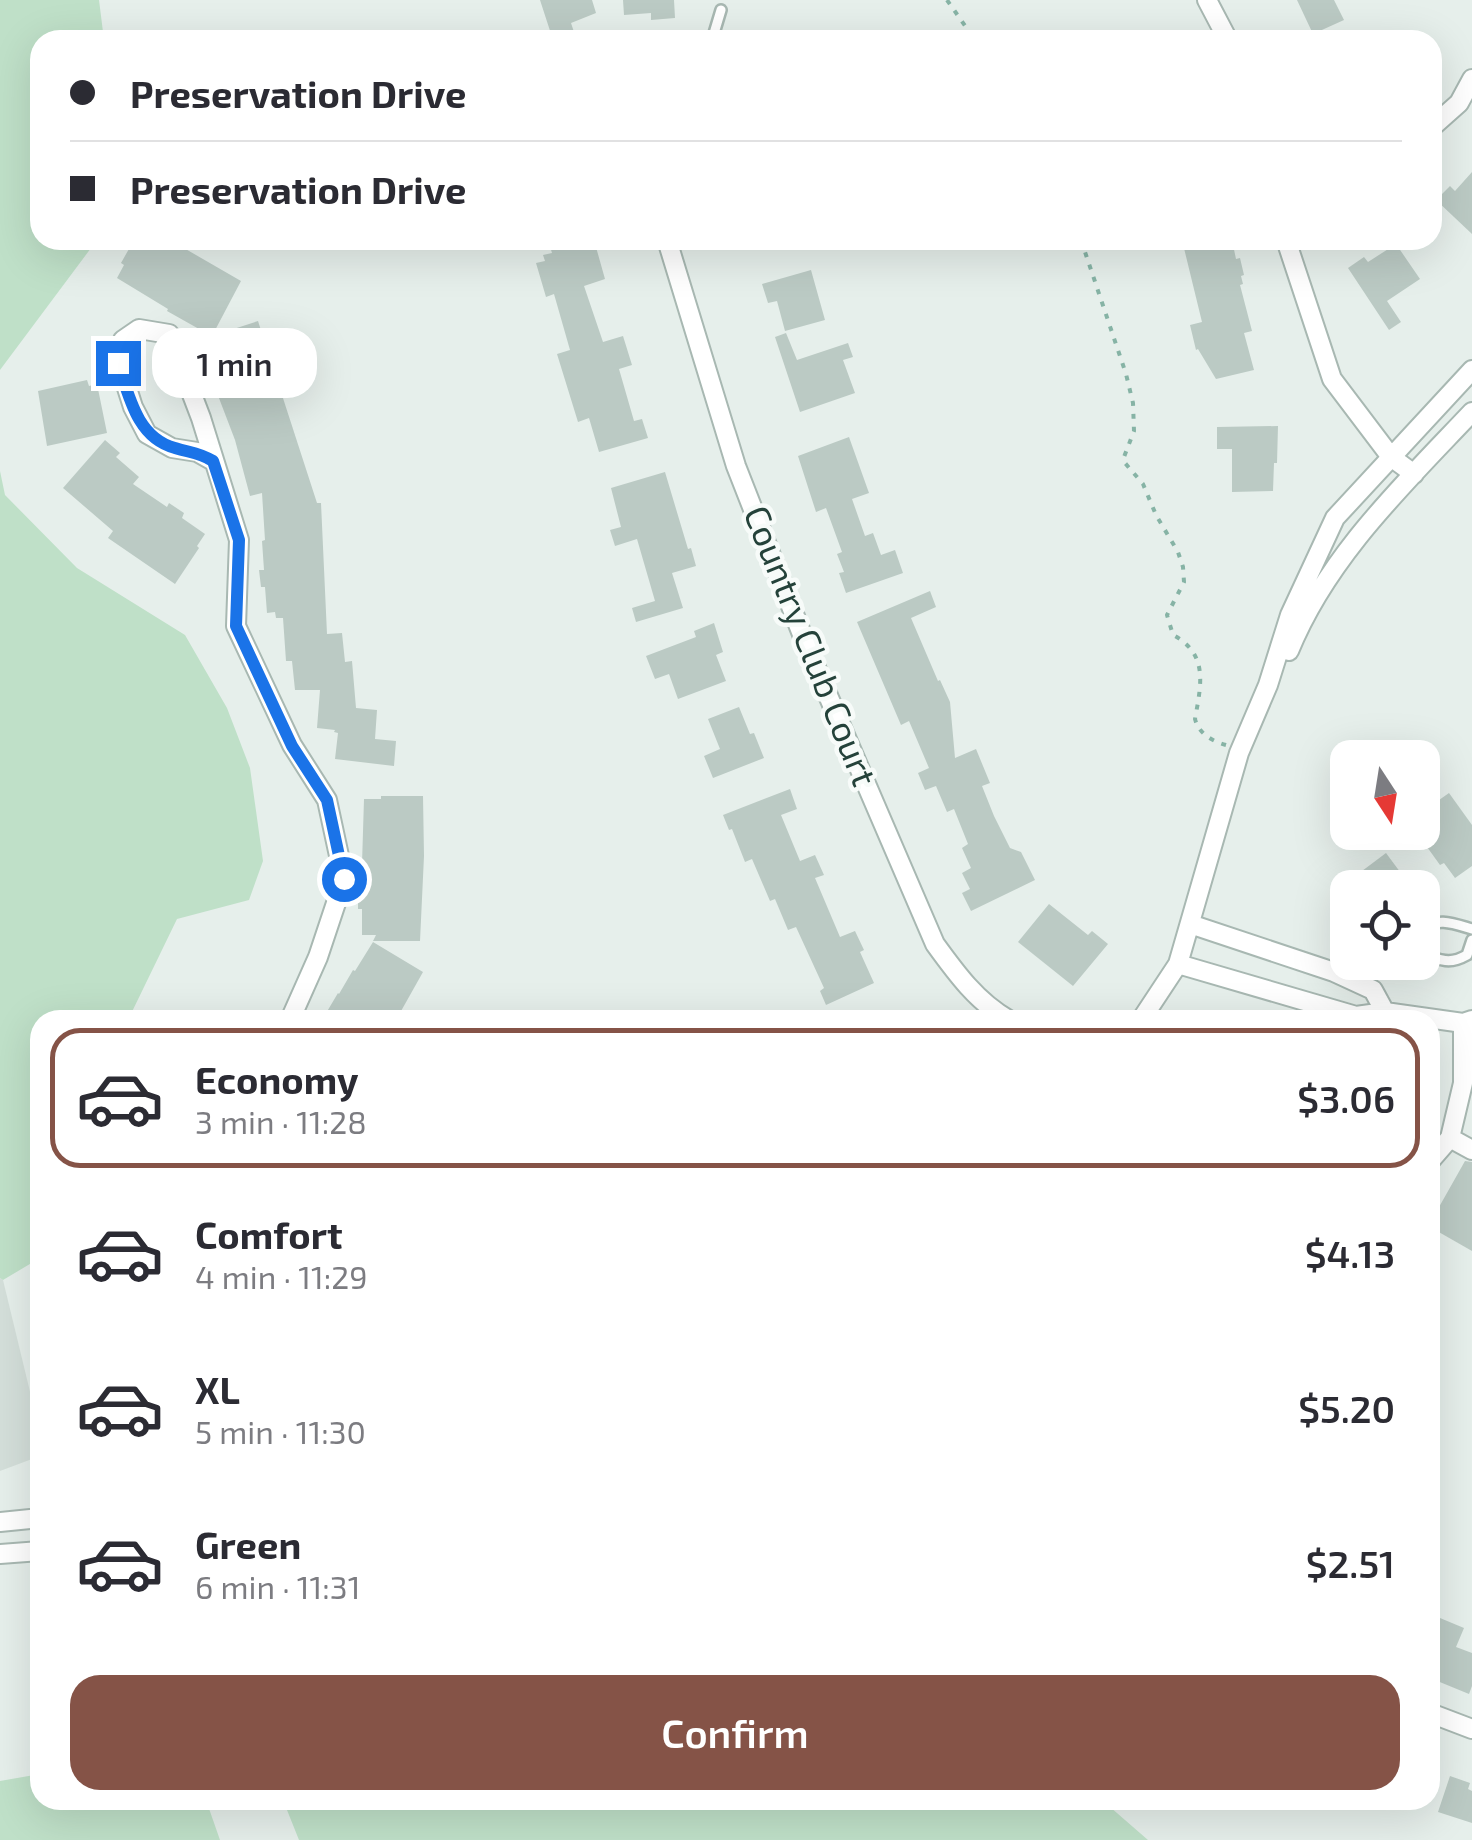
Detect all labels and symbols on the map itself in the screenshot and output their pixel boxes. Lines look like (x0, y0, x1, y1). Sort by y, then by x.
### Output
callout: 1 min (153, 328, 318, 398)
route end (96, 341, 141, 386)
street label: Country Club Court (737, 499, 887, 791)
north arrow (1330, 740, 1440, 850)
route start (322, 857, 367, 902)

